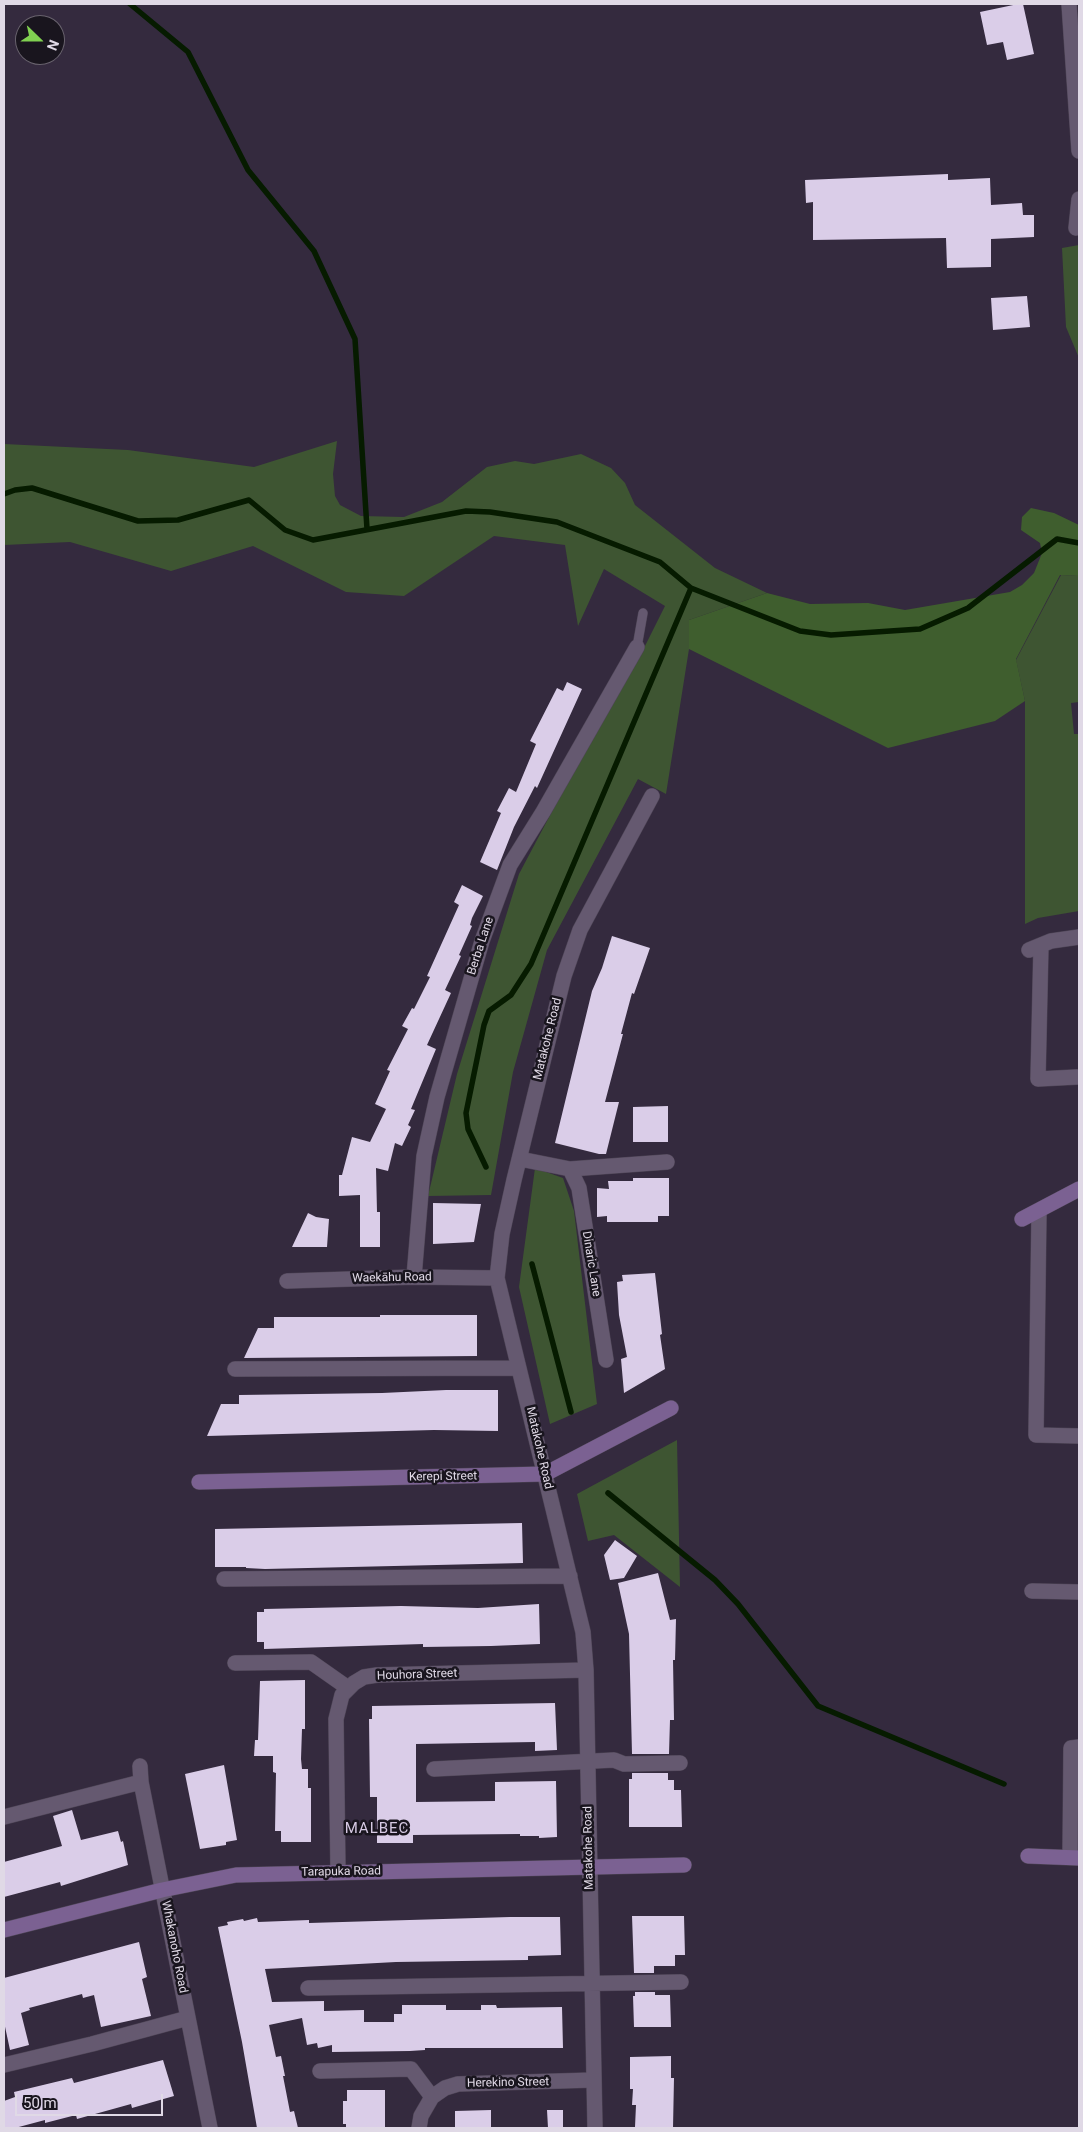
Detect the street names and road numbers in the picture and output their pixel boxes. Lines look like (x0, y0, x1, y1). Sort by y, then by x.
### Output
street label: Berba Lane (465, 915, 497, 977)
street label: Matakohe Road (531, 997, 565, 1081)
street label: Dinaric Lane (579, 1230, 603, 1298)
street label: Waekāhu Road (352, 1270, 432, 1286)
street label: Matakohe Road (523, 1406, 555, 1490)
street label: Kerepi Street (409, 1469, 477, 1485)
street label: Houhora Street (377, 1666, 457, 1684)
street label: Matakohe Road (581, 1806, 597, 1890)
street label: Tarapuka Road (301, 1864, 381, 1880)
street label: Whakanoho Road (158, 1900, 190, 1994)
street label: Herekino Street (467, 2075, 549, 2091)

